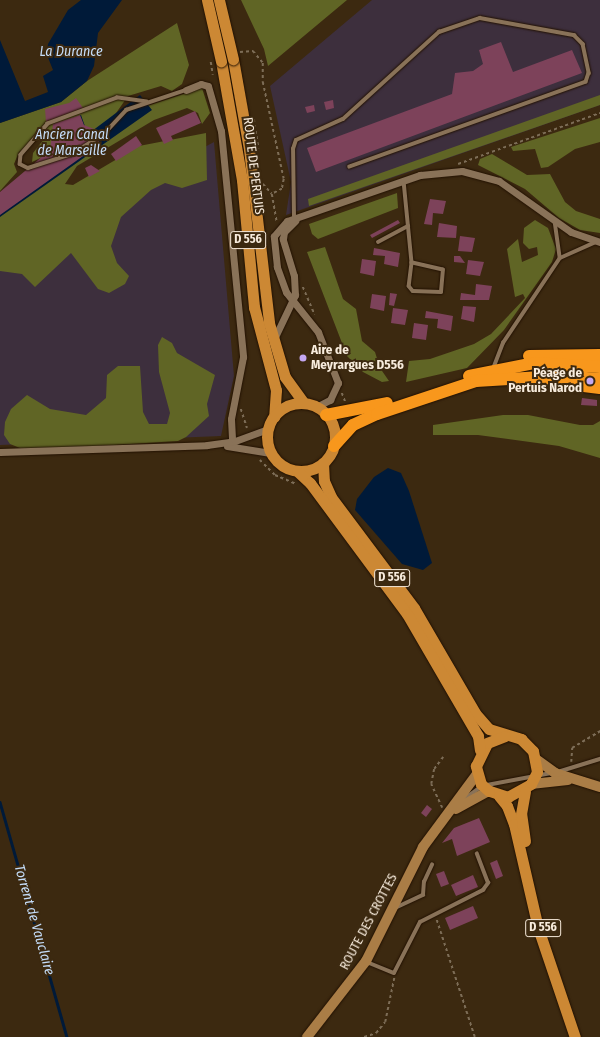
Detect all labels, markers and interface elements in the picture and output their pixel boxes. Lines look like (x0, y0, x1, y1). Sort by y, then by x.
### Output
water label: La Durance (39, 44, 103, 60)
street label: ROUTE DE PERTUIS (239, 116, 267, 216)
water label: Ancien Canal de Marseille (35, 127, 109, 160)
road number: D 556 (230, 230, 266, 250)
place label: Aire de Meyrargues D556 (311, 343, 404, 374)
marker: Aire de Meyrargues D556 (298, 353, 308, 363)
place label: Péage de Pertuis Narod (508, 366, 582, 397)
marker: Péage de Pertuis Narod (585, 376, 595, 386)
road number: D 556 (374, 568, 410, 588)
water label: Torrent de Vauclaire (10, 863, 58, 977)
street label: ROUTE DES CROTTES (337, 871, 401, 973)
road number: D 556 (525, 918, 561, 938)

